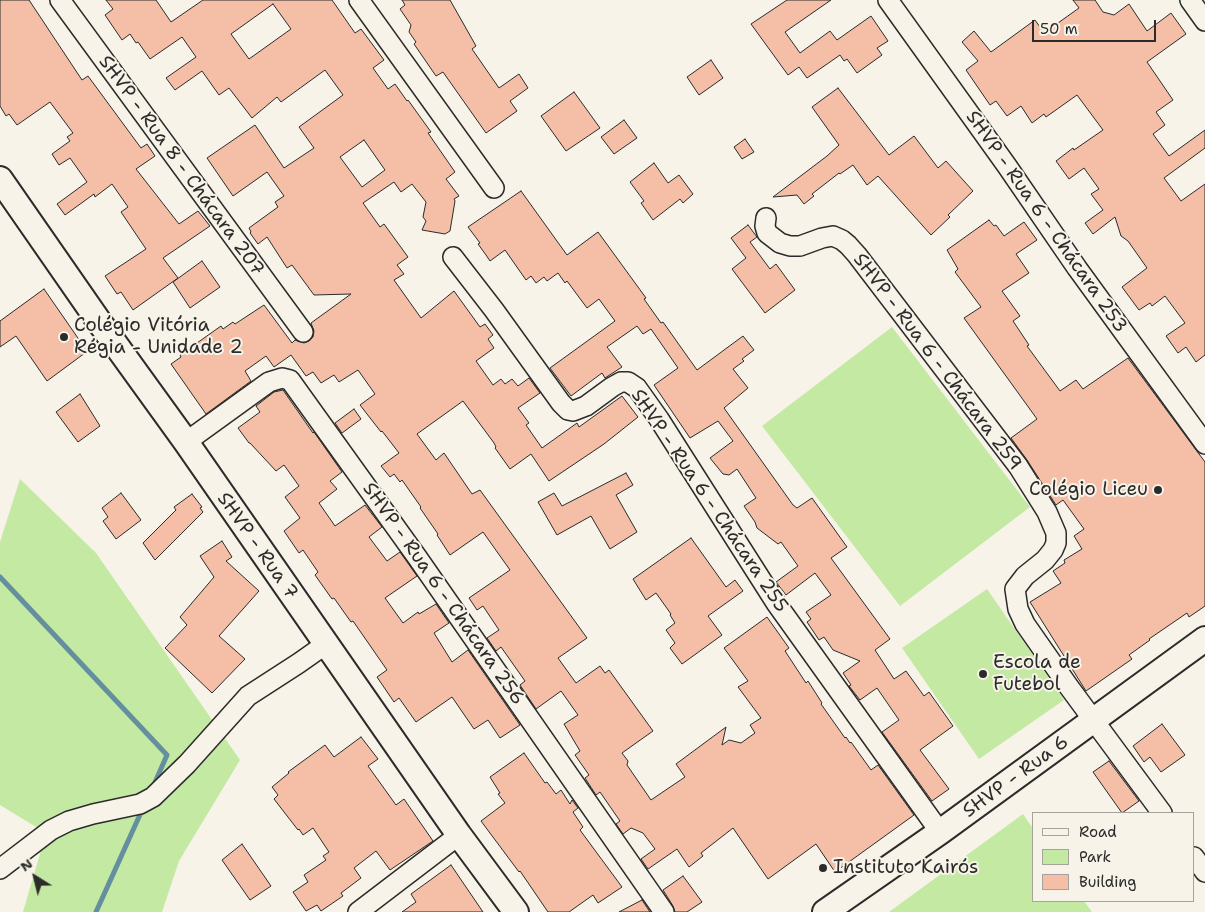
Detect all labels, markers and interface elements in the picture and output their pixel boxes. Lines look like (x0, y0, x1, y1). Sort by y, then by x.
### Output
scale bar (1035, 10, 1159, 42)
text: 50 m (1040, 19, 1078, 39)
street label: SHVP - Rua 8 - Chácara 207 (93, 51, 269, 281)
street label: SHVP - Rua 6 - Chácara 253 (960, 107, 1132, 337)
street label: SHVP - Rua 6 - Chácara 259 (848, 249, 1026, 475)
place label: Colégio Vitória Régia - Unidade 2 (74, 315, 243, 359)
marker: Colégio Vitória Régia - Unidade 2 (58, 331, 70, 343)
street label: SHVP - Rua 6 - Chácara 255 (626, 385, 792, 617)
street label: SHVP - Rua 6 - Chácara 256 (357, 478, 529, 710)
place label: Colégio Liceu (1029, 479, 1148, 501)
marker: Colégio Liceu (1152, 484, 1164, 496)
street label: SHVP - Rua 7 (212, 488, 302, 604)
place label: Escola de Futebol (993, 652, 1081, 696)
marker: Escola de Futebol (977, 668, 989, 680)
street label: SHVP - Rua 6 (959, 731, 1073, 823)
legend (1032, 812, 1195, 902)
text: Road (1079, 822, 1117, 842)
text: Park (1079, 847, 1111, 867)
north arrow (10, 852, 60, 902)
text: N (16, 854, 36, 875)
place label: Instituto Kairós (833, 857, 978, 879)
marker: Instituto Kairós (817, 862, 829, 874)
text: Building (1079, 872, 1136, 892)

